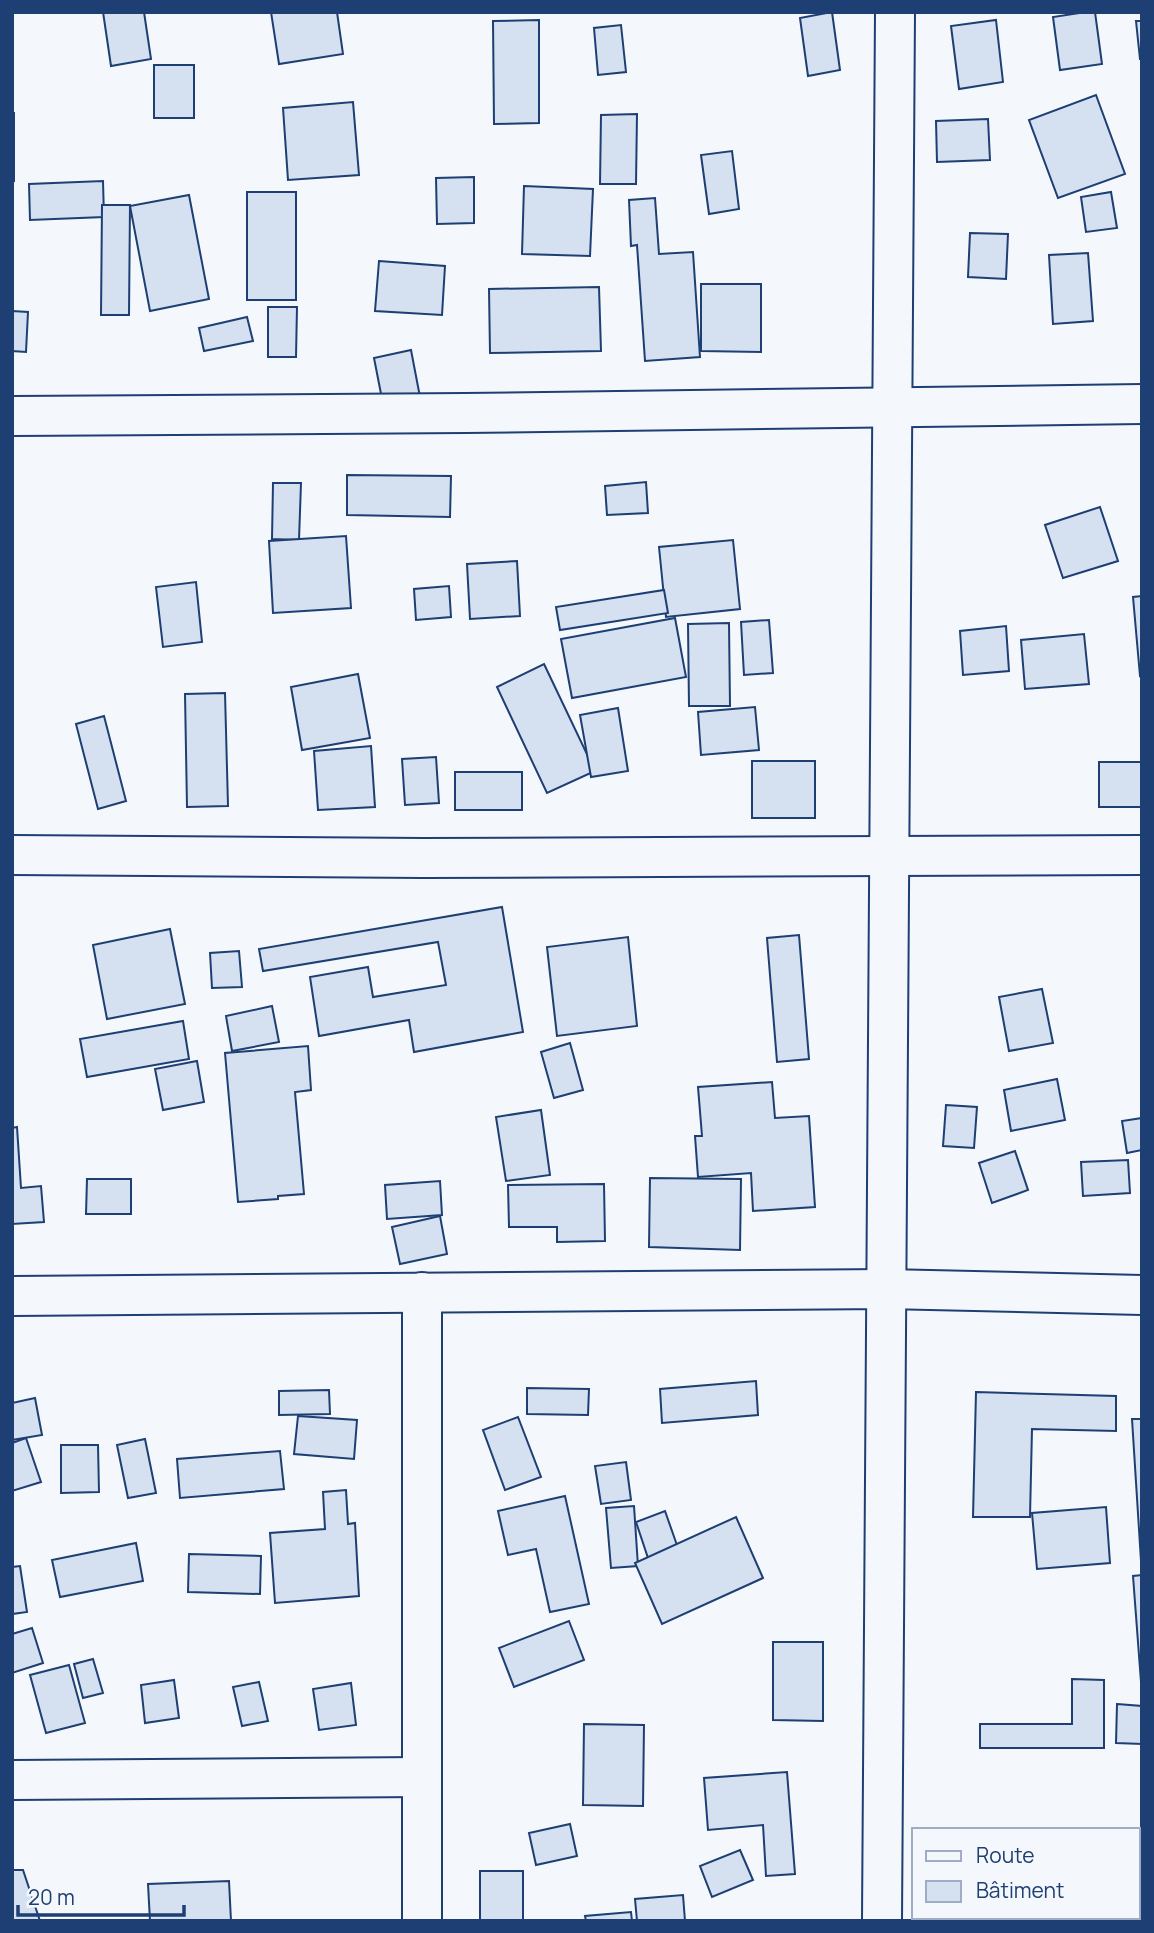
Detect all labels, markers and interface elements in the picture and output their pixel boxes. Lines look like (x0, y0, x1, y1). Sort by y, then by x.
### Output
legend (912, 1828, 1140, 1919)
text: Route (976, 1841, 1034, 1869)
scale bar (18, 1874, 184, 1918)
text: Bâtiment (976, 1876, 1064, 1904)
text: 20 m (28, 1883, 75, 1911)

